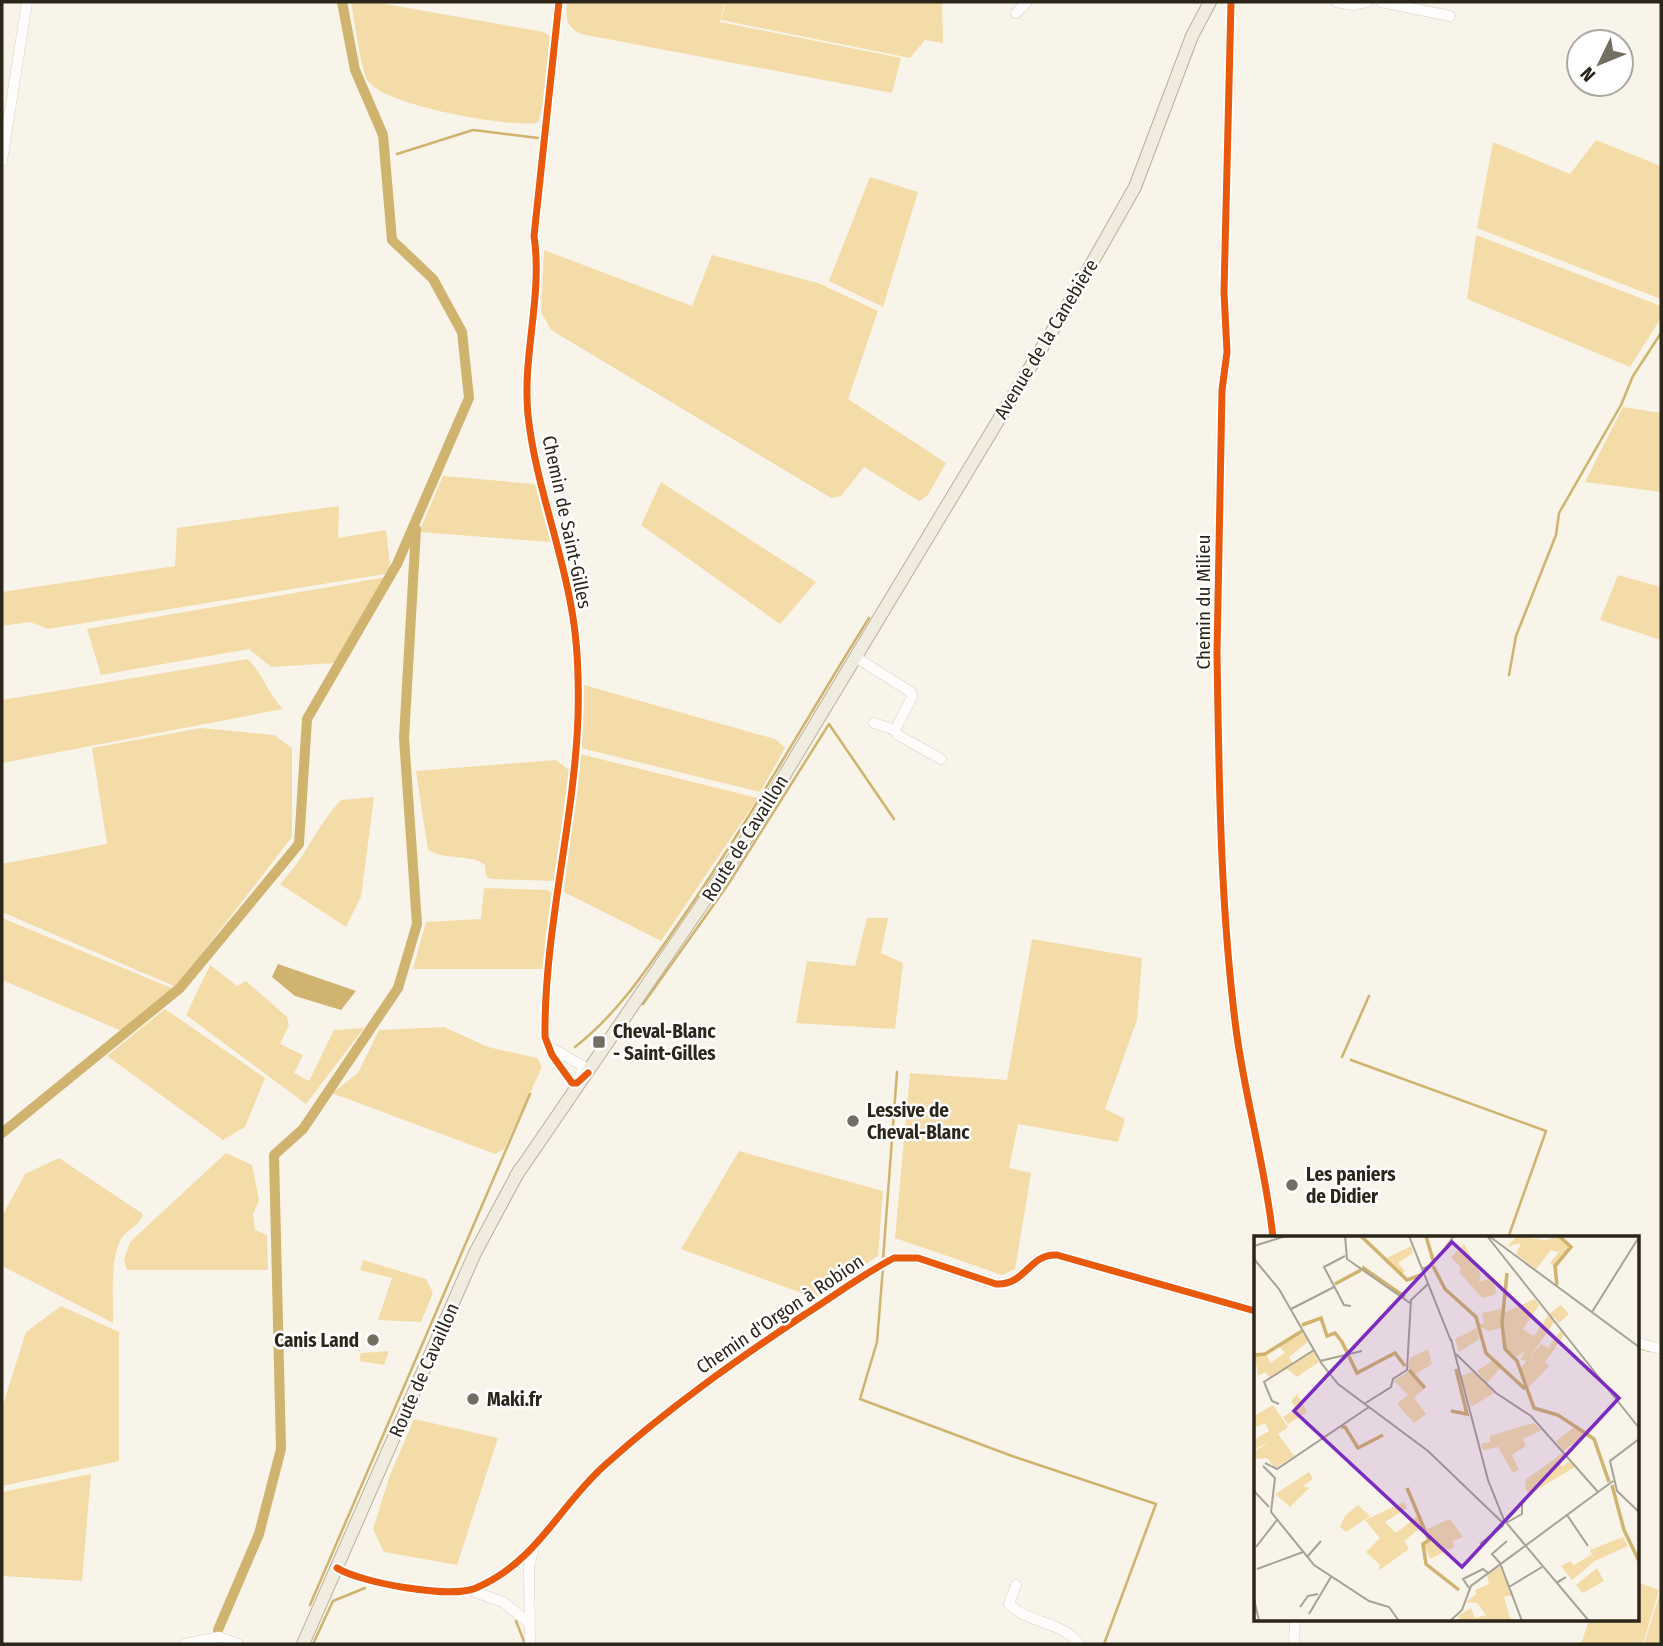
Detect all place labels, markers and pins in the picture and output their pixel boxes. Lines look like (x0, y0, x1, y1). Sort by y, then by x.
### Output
place label: Cheval-Blanc - Saint-Gilles (613, 1020, 716, 1065)
marker: Cheval-Blanc - Saint-Gilles (591, 1034, 607, 1050)
place label: Lessive de Cheval-Blanc (867, 1099, 970, 1144)
marker: Lessive de Cheval-Blanc (845, 1113, 861, 1129)
place label: Les paniers de Didier (1306, 1163, 1396, 1208)
marker: Les paniers de Didier (1284, 1177, 1300, 1193)
place label: Canis Land (274, 1329, 359, 1352)
marker: Canis Land (365, 1332, 381, 1348)
place label: Maki.fr (487, 1388, 543, 1411)
marker: Maki.fr (465, 1391, 481, 1407)

